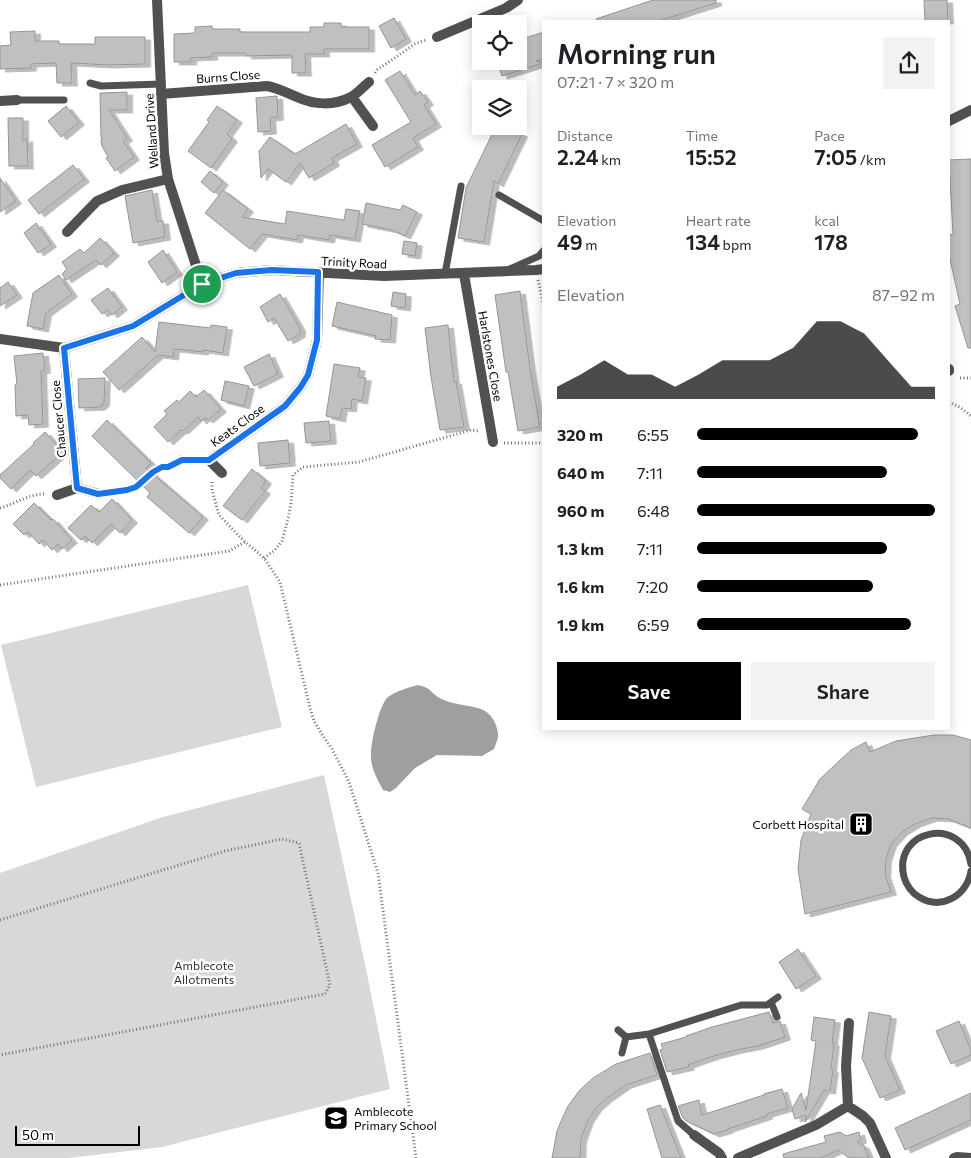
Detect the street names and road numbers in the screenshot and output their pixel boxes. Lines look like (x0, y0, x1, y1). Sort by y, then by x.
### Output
street label: Burns Close (196, 67, 260, 85)
street label: Welland Drive (141, 93, 161, 169)
street label: Trinity Road (321, 253, 387, 271)
street label: Harlstones Close (476, 310, 506, 402)
street label: Chaucer Close (48, 380, 68, 458)
street label: Keats Close (207, 401, 267, 449)

